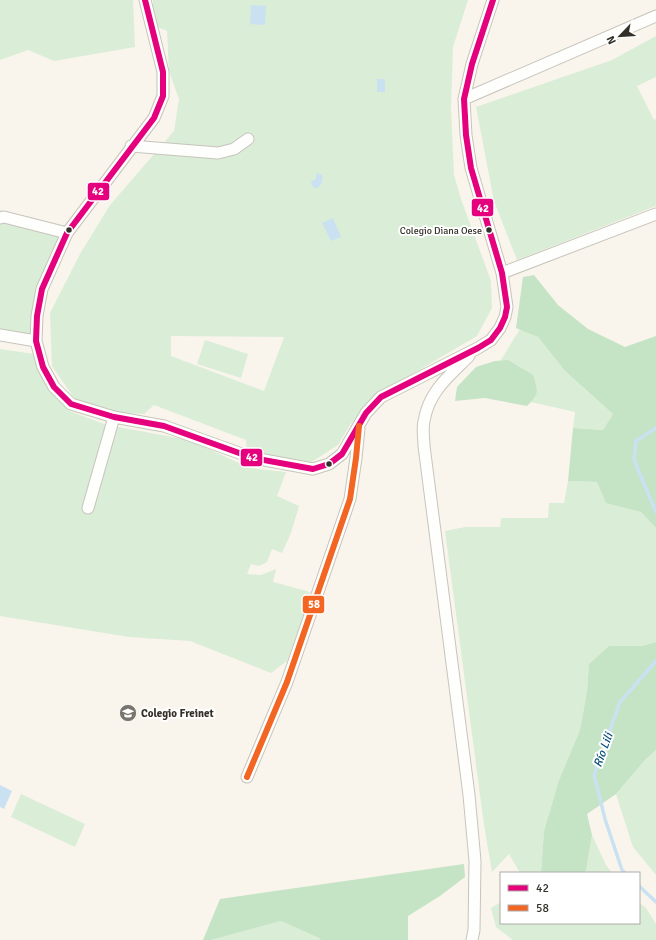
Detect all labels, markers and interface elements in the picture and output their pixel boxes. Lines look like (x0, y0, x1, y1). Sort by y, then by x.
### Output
north arrow (600, 16, 640, 56)
text: N (604, 34, 619, 46)
line badge: 42 (87, 182, 110, 201)
text: 42 (92, 185, 104, 198)
line badge: 42 (471, 198, 494, 217)
text: 42 (477, 202, 489, 215)
unlabelled marker (64, 225, 74, 235)
place label: Colegio Diana Oese (400, 225, 482, 237)
marker: Colegio Diana Oese (484, 225, 494, 235)
line badge: 42 (240, 448, 263, 467)
text: 42 (246, 451, 258, 464)
unlabelled marker (324, 459, 334, 469)
line badge: 58 (302, 595, 325, 614)
text: 58 (308, 598, 320, 611)
school or university icon: Colegio Freinet (118, 703, 138, 723)
place label: Colegio Freinet (141, 707, 214, 720)
water label: Río Lili (590, 729, 617, 769)
legend (500, 872, 640, 924)
text: 42 (536, 881, 549, 896)
text: 58 (536, 901, 549, 916)

